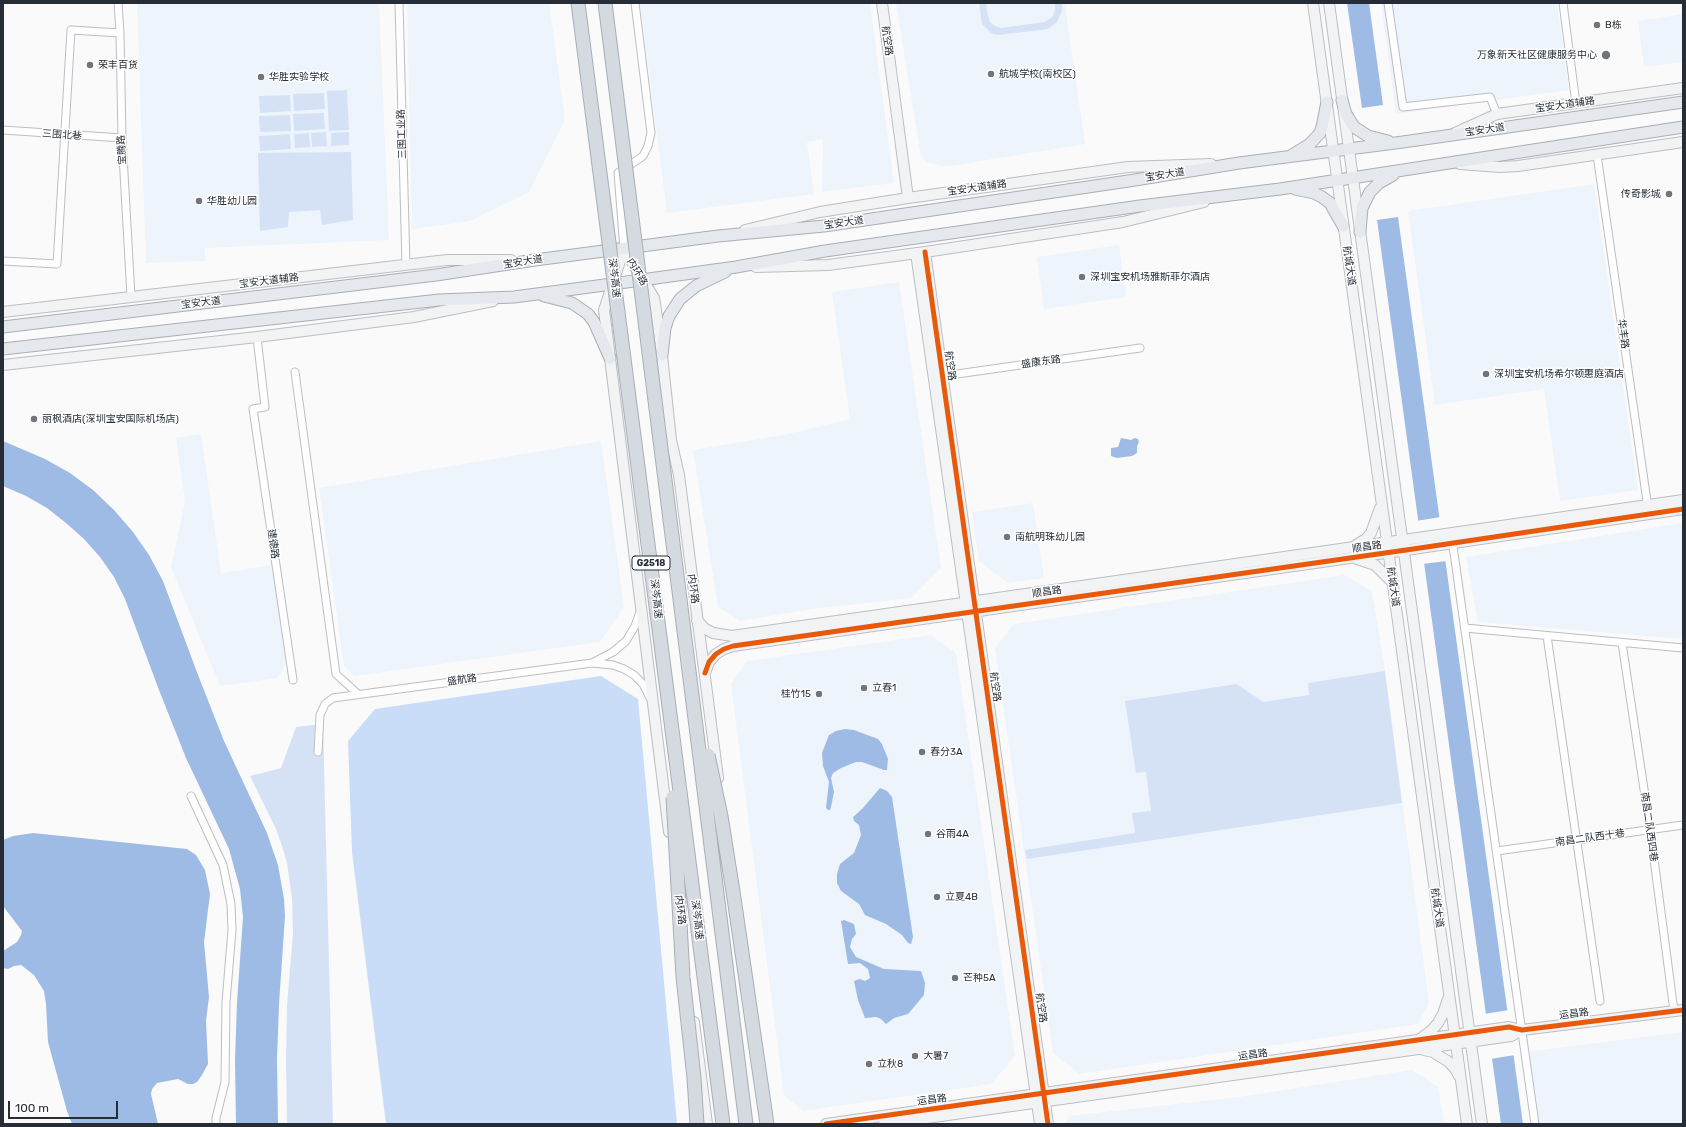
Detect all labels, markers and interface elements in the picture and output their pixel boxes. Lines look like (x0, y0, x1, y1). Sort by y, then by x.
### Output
place label: B栋 (1605, 19, 1622, 31)
marker: B栋 (1592, 20, 1602, 30)
street label: 航空路 (879, 25, 895, 57)
place label: 万象新天社区健康服务中心 (1477, 49, 1597, 61)
marker: 万象新天社区健康服务中心 (1600, 49, 1612, 61)
place label: 荣丰百货 (98, 59, 138, 71)
marker: 荣丰百货 (85, 60, 95, 70)
place label: 航城学校(南校区) (999, 68, 1076, 80)
marker: 航城学校(南校区) (986, 69, 996, 79)
place label: 华胜实验学校 (269, 71, 329, 83)
marker: 华胜实验学校 (256, 72, 266, 82)
street label: 宝安大道辅路 (1534, 95, 1596, 115)
street label: 三围工业路 (395, 109, 409, 159)
street label: 宝安大道 (1464, 121, 1506, 139)
street label: 三围北巷 (42, 128, 82, 142)
street label: 宝腾路 (115, 135, 129, 165)
street label: 宝安大道 (1144, 166, 1186, 184)
street label: 宝安大道辅路 (946, 178, 1008, 198)
place label: 传奇影城 (1621, 188, 1661, 200)
marker: 传奇影城 (1664, 189, 1674, 199)
place label: 华胜幼儿园 (207, 195, 257, 207)
marker: 华胜幼儿园 (194, 196, 204, 206)
street label: 宝安大道 (823, 214, 865, 232)
street label: 航城大道 (1340, 245, 1358, 287)
street label: 宝安大道 (502, 253, 544, 271)
street label: 内环路 (624, 256, 650, 288)
street label: 深岑高速 (606, 257, 622, 299)
street label: 宝安大道辅路 (238, 271, 300, 291)
place label: 深圳宝安机场雅斯菲尔酒店 (1090, 271, 1210, 283)
marker: 深圳宝安机场雅斯菲尔酒店 (1077, 272, 1087, 282)
street label: 宝安大道 (180, 295, 222, 311)
street label: 华丰路 (1615, 318, 1631, 350)
street label: 航空路 (942, 350, 958, 382)
street label: 盛康东路 (1020, 353, 1062, 371)
place label: 深圳宝安机场希尔顿惠庭酒店 (1494, 368, 1624, 380)
marker: 深圳宝安机场希尔顿惠庭酒店 (1481, 369, 1491, 379)
place label: 丽枫酒店(深圳宝安国际机场店) (42, 413, 179, 425)
marker: 丽枫酒店(深圳宝安国际机场店) (29, 414, 39, 424)
street label: 建德路 (265, 528, 281, 560)
place label: 南航明珠幼儿园 (1015, 531, 1085, 543)
marker: 南航明珠幼儿园 (1002, 532, 1012, 542)
street label: 顺昌路 (1351, 539, 1383, 555)
road number: G2518 (632, 556, 670, 570)
street label: 航城大道 (1384, 566, 1402, 608)
street label: 内环路 (685, 573, 701, 605)
street label: 深岑高速 (648, 578, 664, 620)
street label: 顺昌路 (1031, 584, 1063, 600)
street label: 航空路 (987, 671, 1003, 703)
street label: 盛航路 (446, 672, 478, 688)
place label: 立春1 (872, 682, 896, 694)
marker: 立春1 (859, 683, 869, 693)
place label: 桂竹15 (781, 688, 811, 700)
marker: 桂竹15 (814, 689, 824, 699)
place label: 春分3A (930, 746, 963, 758)
marker: 春分3A (917, 747, 927, 757)
street label: 南昌二队西四巷 (1638, 792, 1660, 862)
street label: 南昌二队西十巷 (1555, 827, 1625, 849)
place label: 谷雨4A (936, 828, 969, 840)
marker: 谷雨4A (923, 829, 933, 839)
street label: 航城大道 (1428, 887, 1446, 929)
place label: 立夏4B (945, 891, 978, 903)
marker: 立夏4B (932, 892, 942, 902)
street label: 内环路 (672, 894, 688, 926)
street label: 深岑高速 (689, 899, 705, 941)
place label: 芒种5A (963, 972, 996, 984)
marker: 芒种5A (950, 973, 960, 983)
street label: 航空路 (1033, 992, 1049, 1024)
street label: 运昌路 (1558, 1006, 1590, 1022)
street label: 运昌路 (1237, 1047, 1269, 1063)
place label: 大暑7 (923, 1050, 948, 1062)
marker: 大暑7 (910, 1051, 920, 1061)
place label: 立秋8 (877, 1058, 903, 1070)
marker: 立秋8 (864, 1059, 874, 1069)
street label: 运昌路 (916, 1092, 948, 1108)
scale bar (10, 1093, 120, 1119)
text: 100 m (15, 1101, 49, 1115)

